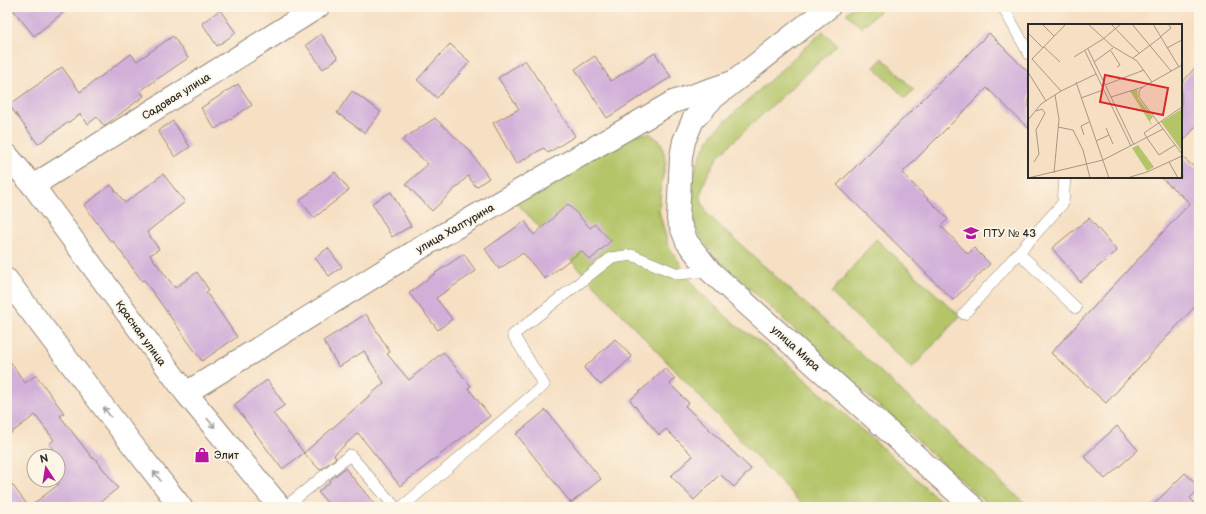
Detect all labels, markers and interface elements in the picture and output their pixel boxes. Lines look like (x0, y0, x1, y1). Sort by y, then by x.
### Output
inset map (1028, 24, 1182, 178)
street label: Садовая улица (140, 70, 213, 123)
street label: улица Халтурина (414, 201, 497, 256)
school or university icon: ПТУ № 43 (962, 224, 980, 242)
place label: ПТУ № 43 (983, 227, 1036, 240)
street label: Красная улица (113, 298, 169, 369)
street label: улица Мира (768, 323, 823, 374)
one-way arrow (103, 407, 112, 418)
one-way arrow (206, 418, 215, 429)
shop icon: Элит (193, 446, 211, 464)
north arrow (26, 448, 66, 488)
place label: Элит (214, 449, 239, 462)
text: N (39, 451, 49, 466)
one-way arrow (153, 471, 162, 482)

